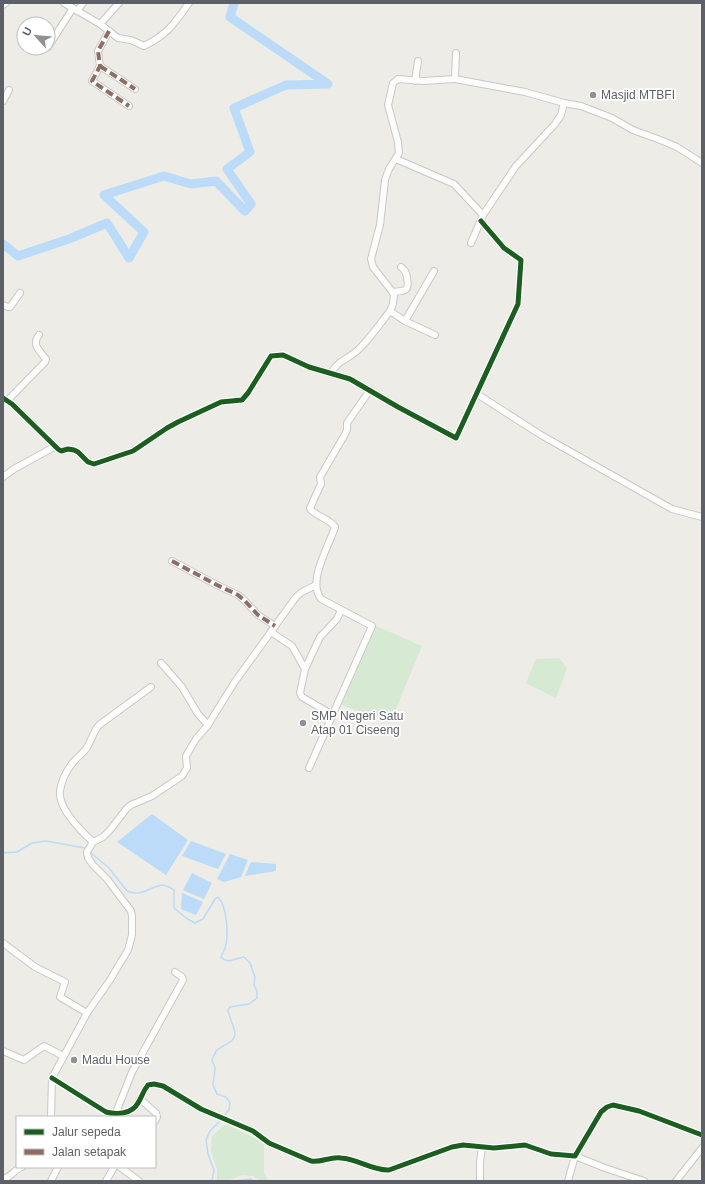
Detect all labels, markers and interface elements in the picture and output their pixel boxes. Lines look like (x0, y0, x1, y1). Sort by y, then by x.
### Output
north arrow (16, 16, 56, 56)
text: U (20, 25, 34, 38)
place label: Masjid MTBFI (601, 88, 675, 102)
marker: Masjid MTBFI (588, 90, 598, 100)
place label: SMP Negeri Satu Atap 01 Ciseeng (311, 709, 404, 737)
marker: SMP Negeri Satu Atap 01 Ciseeng (298, 718, 308, 728)
place label: Madu House (82, 1053, 150, 1067)
marker: Madu House (69, 1055, 79, 1065)
legend (16, 1116, 156, 1168)
text: Jalur sepeda (52, 1125, 121, 1139)
text: Jalan setapak (52, 1145, 127, 1159)

